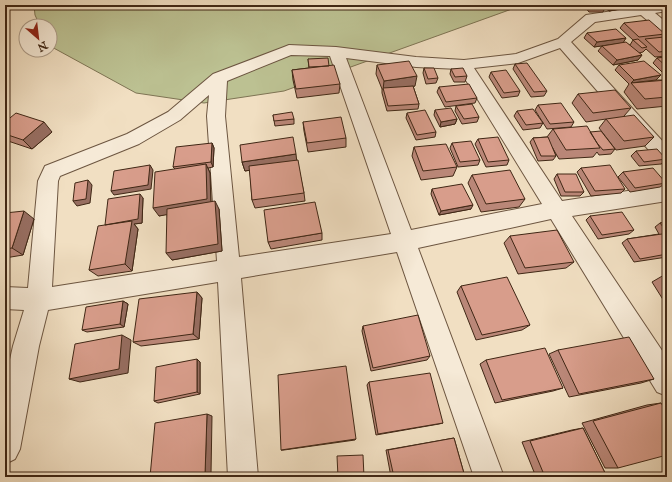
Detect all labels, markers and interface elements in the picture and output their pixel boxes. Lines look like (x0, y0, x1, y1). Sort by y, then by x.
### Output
north arrow (18, 18, 58, 58)
text: N (34, 37, 51, 55)

